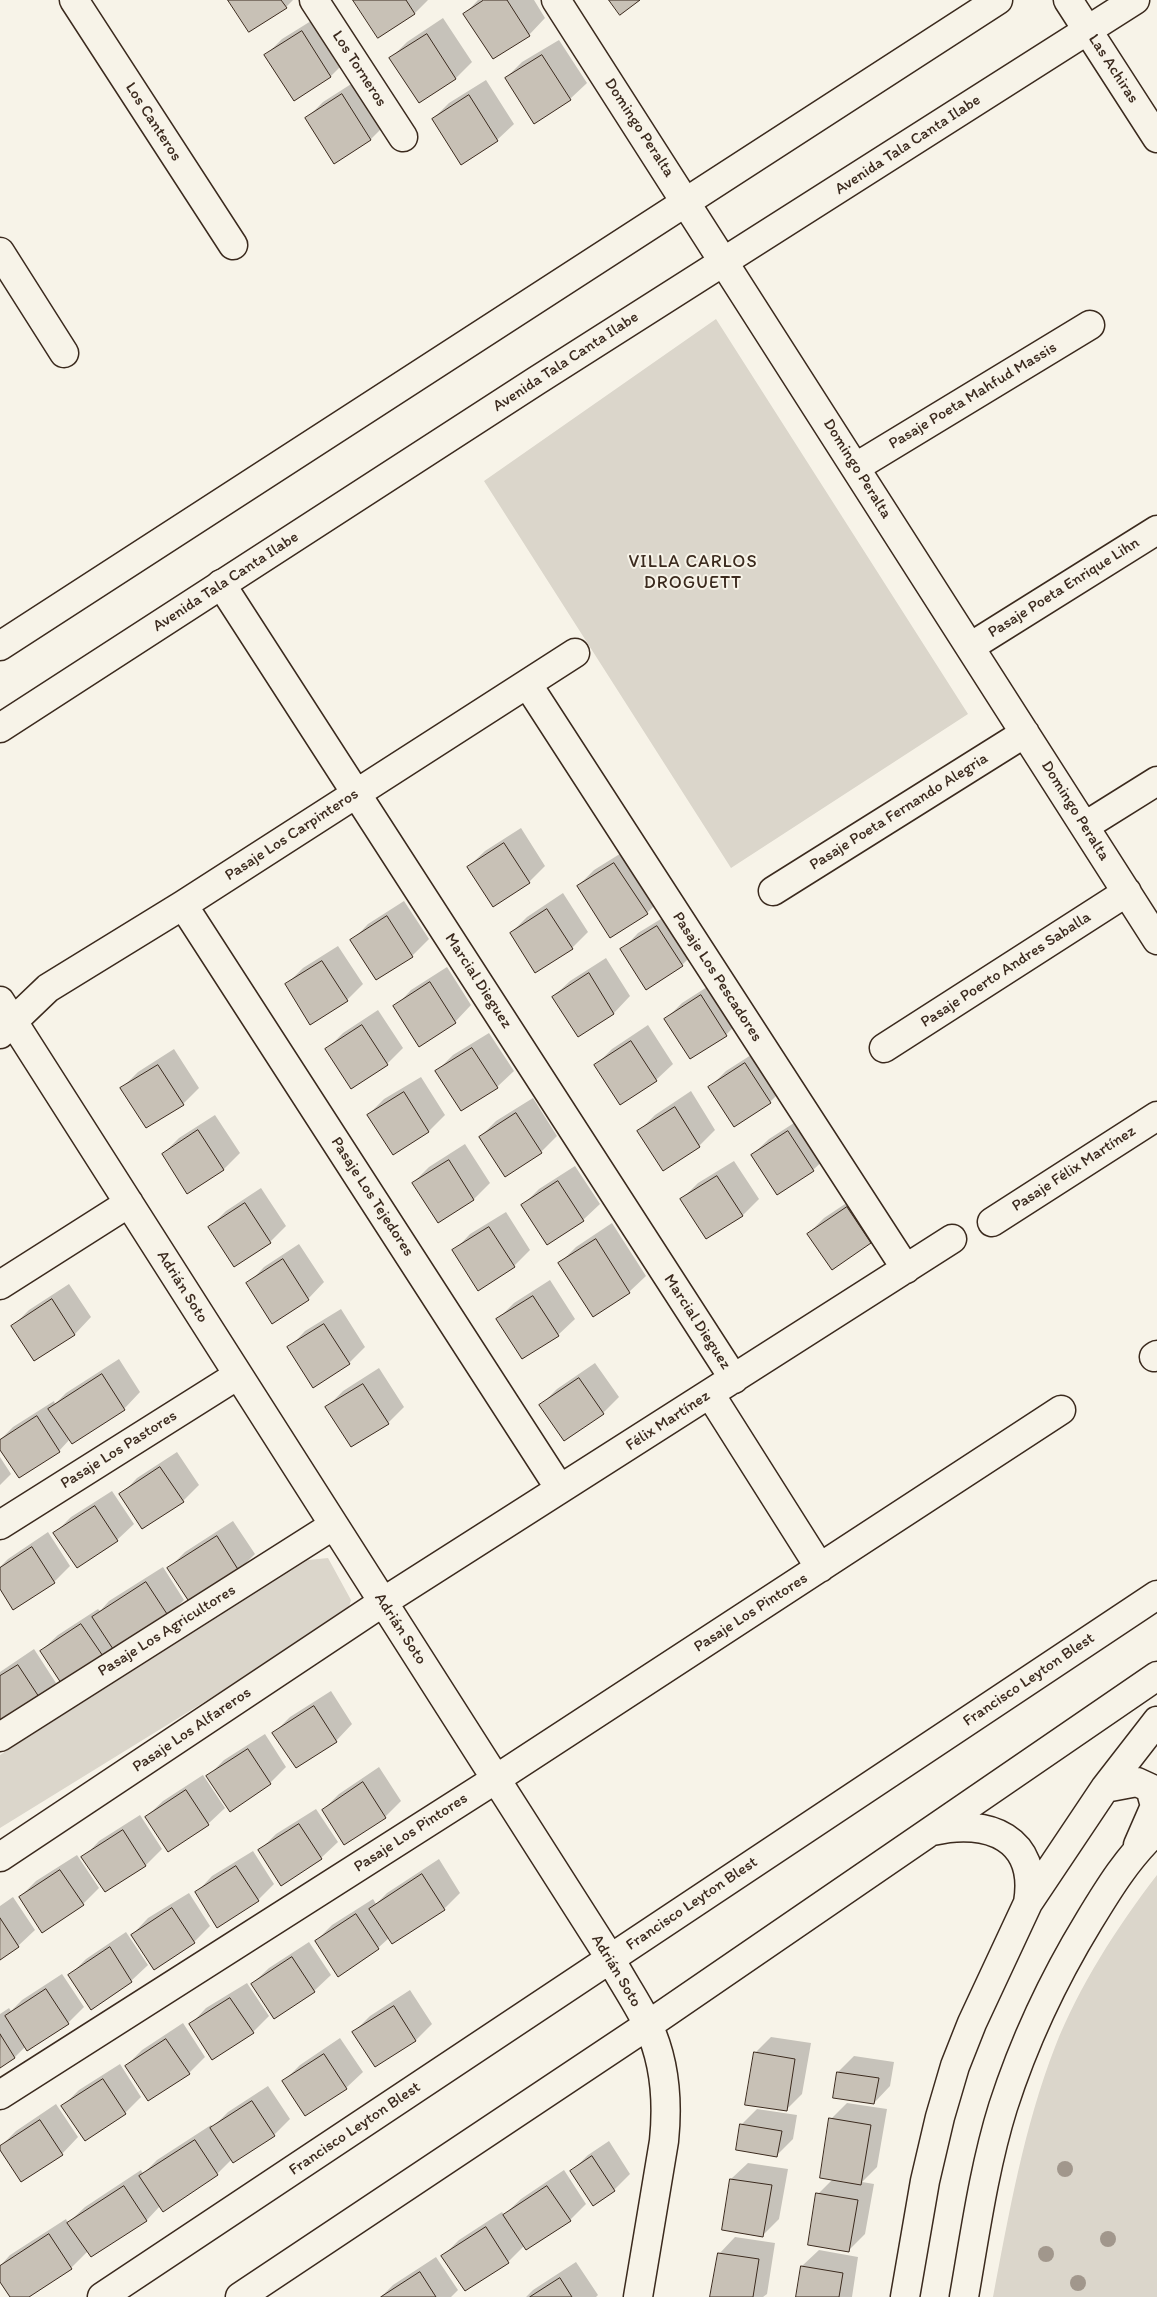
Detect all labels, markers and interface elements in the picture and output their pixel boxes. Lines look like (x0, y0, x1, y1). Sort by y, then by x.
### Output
street label: Los Torneros (327, 27, 391, 111)
street label: Las Achiras (1084, 31, 1142, 107)
street label: Domingo Peralta (600, 75, 678, 181)
street label: Los Canteros (120, 79, 186, 165)
street label: Avenida Tala Canta Ilabe (832, 91, 984, 199)
street label: Avenida Tala Canta Ilabe (490, 308, 642, 416)
street label: Pasaje Poeta Mahfud Massis (886, 338, 1060, 454)
street label: Domingo Peralta (819, 416, 895, 522)
street label: Avenida Tala Canta Ilabe (150, 528, 302, 636)
street label: Pasaje Poeta Enrique Lihn (985, 533, 1143, 643)
district label: VILLA CARLOS DROGUETT (627, 551, 759, 594)
street label: Pasaje Poeta Fernando Alegria (806, 749, 992, 875)
street label: Domingo Peralta (1037, 758, 1113, 864)
street label: Pasaje Los Carpinteros (222, 785, 362, 885)
street label: Pasaje Poerto Andres Saballa (917, 908, 1095, 1032)
street label: Pasaje Los Pescadores (668, 909, 766, 1045)
street label: Marcial Dieguez (440, 930, 516, 1032)
street label: Pasaje Félix Martínez (1008, 1122, 1140, 1216)
street label: Pasaje Los Tejedores (326, 1134, 418, 1260)
street label: Adrián Soto (152, 1247, 212, 1327)
street label: Marcial Dieguez (659, 1271, 735, 1373)
street label: Félix Martínez (622, 1387, 714, 1455)
street label: Pasaje Los Pastores (57, 1406, 181, 1494)
street label: Pasaje Los Pintores (691, 1569, 811, 1657)
street label: Pasaje Los Agricultores (95, 1581, 239, 1681)
street label: Adrián Soto (370, 1590, 430, 1668)
street label: Francisco Leyton Blest (960, 1629, 1098, 1731)
street label: Pasaje Los Alfareros (129, 1683, 255, 1777)
street label: Pasaje Los Pintores (351, 1789, 471, 1877)
street label: Francisco Leyton Blest (623, 1853, 761, 1955)
street label: Adrián Soto (587, 1931, 645, 2011)
street label: Francisco Leyton Blest (286, 2078, 424, 2180)

